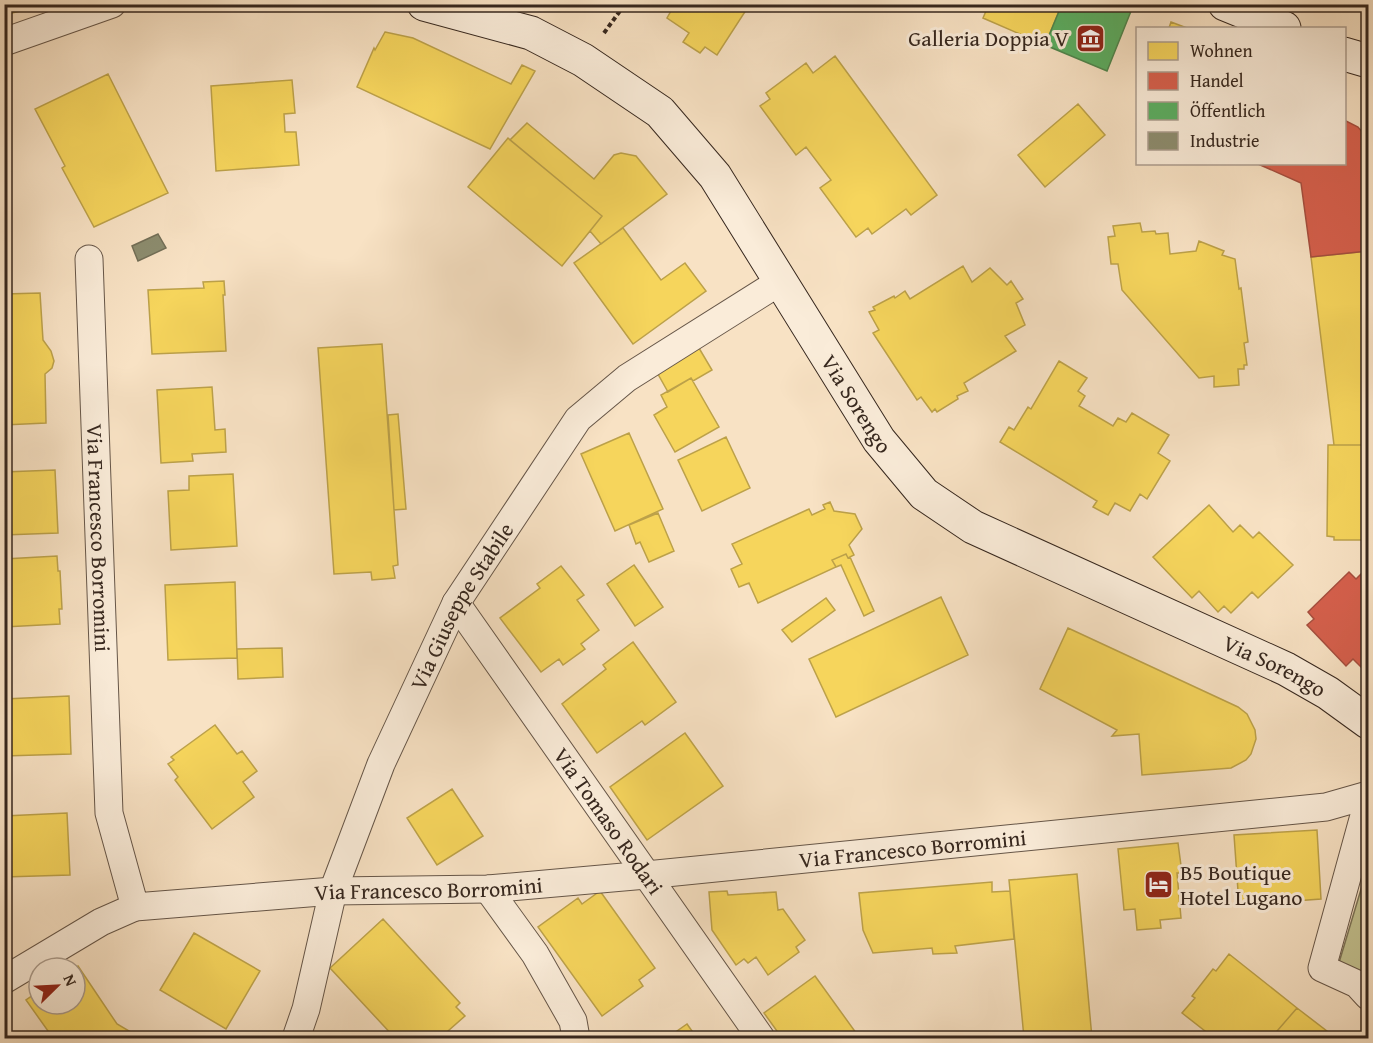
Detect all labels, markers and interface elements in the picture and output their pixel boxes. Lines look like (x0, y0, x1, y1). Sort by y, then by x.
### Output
place label: Galleria Doppia V (908, 22, 1069, 54)
museum icon: Galleria Doppia V (1074, 22, 1106, 54)
legend (1136, 27, 1346, 165)
text: Wohnen (1190, 37, 1253, 64)
text: Handel (1190, 67, 1244, 94)
text: Öffentlich (1190, 97, 1265, 124)
text: Industrie (1190, 127, 1259, 154)
street label: Via Sorengo (814, 348, 900, 460)
street label: Via Francesco Borromini (79, 423, 119, 653)
street label: Via Giuseppe Stabile (402, 516, 521, 695)
street label: Via Sorengo (1218, 627, 1332, 705)
street label: Via Tomaso Rodari (546, 741, 672, 901)
street label: Via Francesco Borromini (797, 821, 1028, 876)
place label: B5 Boutique Hotel Lugano (1180, 856, 1302, 913)
street label: Via Francesco Borromini (313, 868, 544, 908)
hotel icon: B5 Boutique Hotel Lugano (1143, 869, 1175, 901)
north arrow (27, 956, 87, 1016)
text: N (58, 970, 84, 990)

